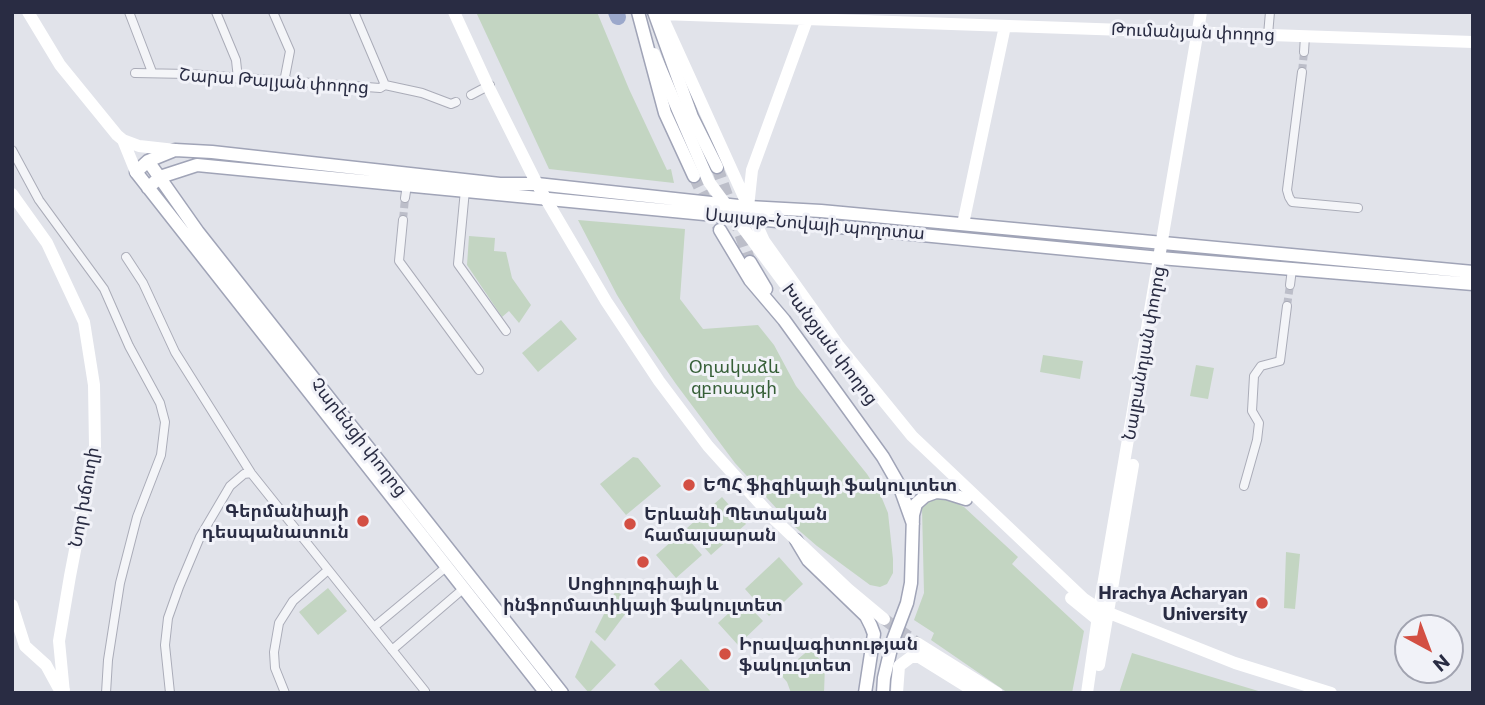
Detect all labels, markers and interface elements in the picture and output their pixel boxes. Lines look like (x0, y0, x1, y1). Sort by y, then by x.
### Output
street label: Թումանյան փողոց (1111, 18, 1275, 46)
street label: Շարա Թալյան փողոց (178, 64, 370, 98)
street label: Սայաթ-Նովայի պողոտա (704, 204, 926, 244)
street label: Նալբանդյան փողոց (1118, 264, 1170, 442)
street label: Խանջյան փողոց (777, 279, 883, 409)
park label: Օղակաձև զբոսայգի (689, 356, 779, 398)
street label: Չարենցի փողոց (306, 373, 412, 501)
street label: Նոր խճուղի (65, 445, 103, 549)
place label: ԵՊՀ ֆիզիկայի ֆակուլտետ (703, 474, 957, 496)
marker: ԵՊՀ ֆիզիկայի ֆակուլտետ (681, 477, 697, 493)
place label: Գերմանիայի դեսպանատուն (202, 500, 349, 542)
place label: Երևանի Պետական համալսարան (644, 503, 827, 546)
marker: Գերմանիայի դեսպանատուն (355, 513, 371, 529)
marker: Երևանի Պետական համալսարան (622, 516, 638, 532)
marker: Սոցիոլոգիայի և ինֆորմատիկայի ֆակուլտետ (635, 554, 651, 570)
place label: Սոցիոլոգիայի և ինֆորմատիկայի ֆակուլտետ (503, 573, 783, 616)
place label: Hrachya Acharyan University (1098, 582, 1248, 624)
marker: Hrachya Acharyan University (1254, 595, 1270, 611)
north arrow (1394, 614, 1464, 684)
place label: Իրավագիտության ֆակուլտետ (739, 633, 918, 676)
marker: Իրավագիտության ֆակուլտետ (717, 646, 733, 662)
text: N (1429, 650, 1455, 677)

